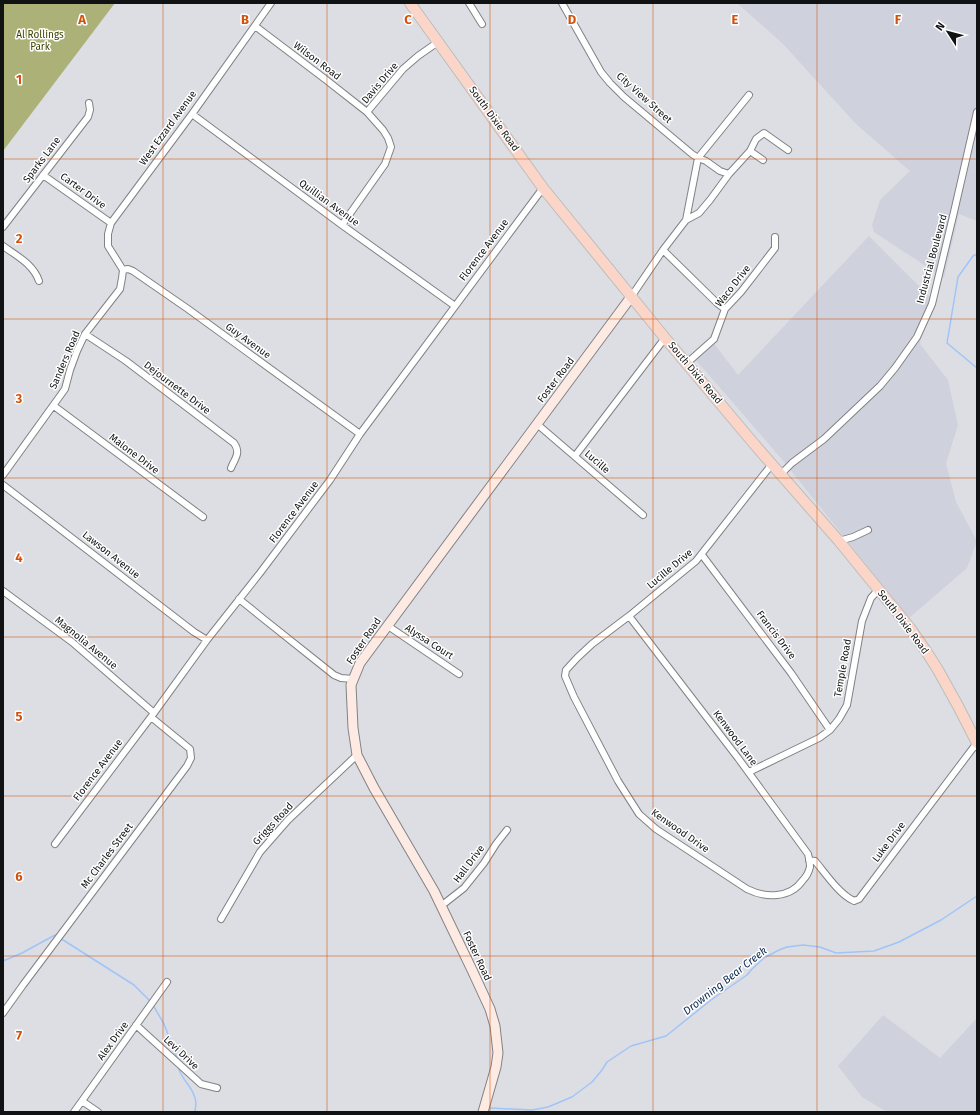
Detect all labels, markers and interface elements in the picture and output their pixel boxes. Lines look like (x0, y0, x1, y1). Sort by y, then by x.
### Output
text: A (77, 12, 86, 27)
text: B (241, 12, 249, 27)
text: C (404, 12, 412, 27)
text: D (568, 12, 577, 27)
text: E (732, 12, 739, 27)
text: F (895, 12, 902, 27)
north arrow (928, 12, 968, 52)
text: N (933, 20, 948, 33)
park label: Al Rollings Park (16, 29, 64, 53)
street label: Wilson Road (291, 39, 343, 83)
street label: Davis Drive (359, 60, 401, 106)
street label: City View Street (614, 70, 674, 126)
text: 1 (16, 72, 22, 87)
street label: South Dixie Road (466, 84, 522, 154)
street label: West Ezzard Avenue (137, 88, 199, 168)
street label: Sparks Lane (21, 135, 63, 185)
street label: Carter Drive (58, 170, 108, 212)
street label: Quillian Avenue (297, 177, 361, 229)
street label: Industrial Boulevard (914, 213, 950, 305)
street label: Florence Avenue (457, 217, 511, 283)
text: 2 (16, 231, 23, 246)
street label: Waco Drive (713, 263, 753, 309)
street label: Guy Avenue (223, 321, 273, 361)
street label: Sanders Road (47, 329, 83, 391)
street label: South Dixie Road (666, 340, 724, 406)
street label: Foster Road (535, 355, 577, 405)
street label: Dejournette Drive (141, 359, 213, 417)
text: 3 (15, 391, 23, 406)
street label: Malone Drive (107, 431, 161, 477)
street label: Lucille (582, 448, 612, 476)
street label: Florence Avenue (267, 479, 321, 545)
street label: Lawson Avenue (80, 529, 142, 581)
street label: Lucille Drive (645, 547, 695, 591)
text: 4 (15, 550, 23, 565)
street label: South Dixie Road (875, 588, 931, 656)
street label: Francis Drive (754, 608, 798, 662)
street label: Magnolia Avenue (52, 614, 120, 672)
street label: Foster Road (344, 615, 384, 667)
street label: Alyssa Court (403, 622, 456, 662)
street label: Temple Road (832, 638, 854, 698)
street label: Kenwood Lane (710, 708, 760, 768)
text: 5 (16, 709, 23, 724)
street label: Florence Avenue (71, 737, 125, 803)
street label: Griggs Road (250, 800, 296, 848)
street label: Kenwood Drive (649, 807, 711, 855)
street label: Luke Drive (870, 820, 908, 864)
street label: Mc Charles Street (79, 821, 136, 891)
street label: Hall Drive (451, 843, 487, 885)
text: 6 (15, 869, 23, 884)
street label: Foster Road (460, 929, 494, 983)
water label: Drowning Bear Creek (680, 944, 770, 1018)
street label: Alex Drive (95, 1019, 131, 1063)
text: 7 (16, 1028, 22, 1043)
street label: Levi Drive (161, 1034, 201, 1072)

